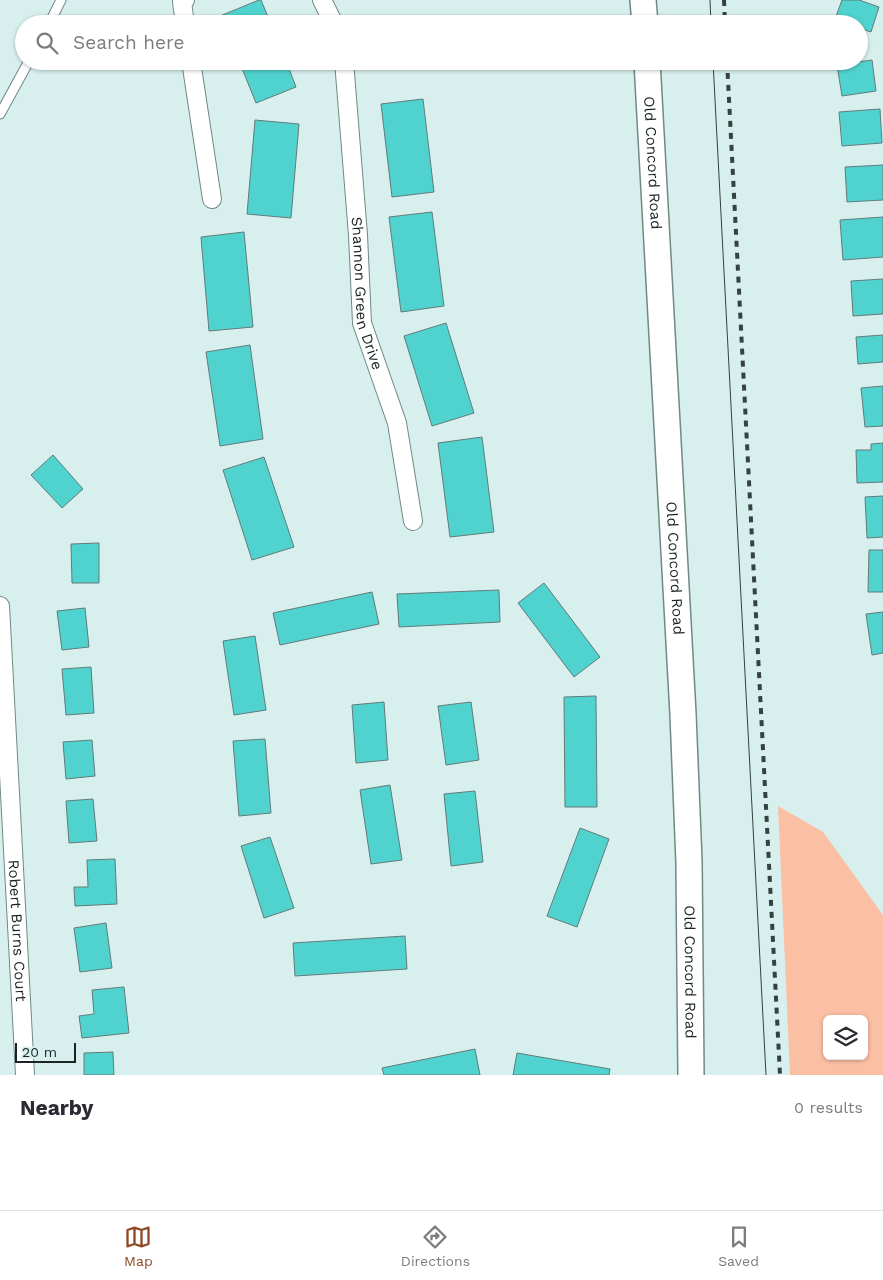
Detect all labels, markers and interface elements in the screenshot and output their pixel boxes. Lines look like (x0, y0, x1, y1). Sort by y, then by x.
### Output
search box (15, 15, 868, 70)
icon: search (33, 29, 61, 57)
text: Search here (73, 31, 184, 54)
street label: Old Concord Road (640, 96, 665, 230)
street label: Shannon Green Drive (348, 216, 387, 372)
street label: Old Concord Road (662, 501, 688, 635)
street label: Robert Burns Court (5, 859, 30, 1003)
street label: Old Concord Road (680, 905, 700, 1039)
map controls (823, 1015, 868, 1060)
button: layers (823, 1015, 868, 1060)
scale bar (15, 1040, 76, 1063)
text: 20 m (22, 1044, 57, 1060)
text: Nearby (20, 1095, 93, 1120)
text: 0 results (794, 1098, 863, 1117)
tab: Map (124, 1223, 153, 1269)
tab: Directions (401, 1223, 470, 1269)
tab: Saved (718, 1223, 759, 1269)

